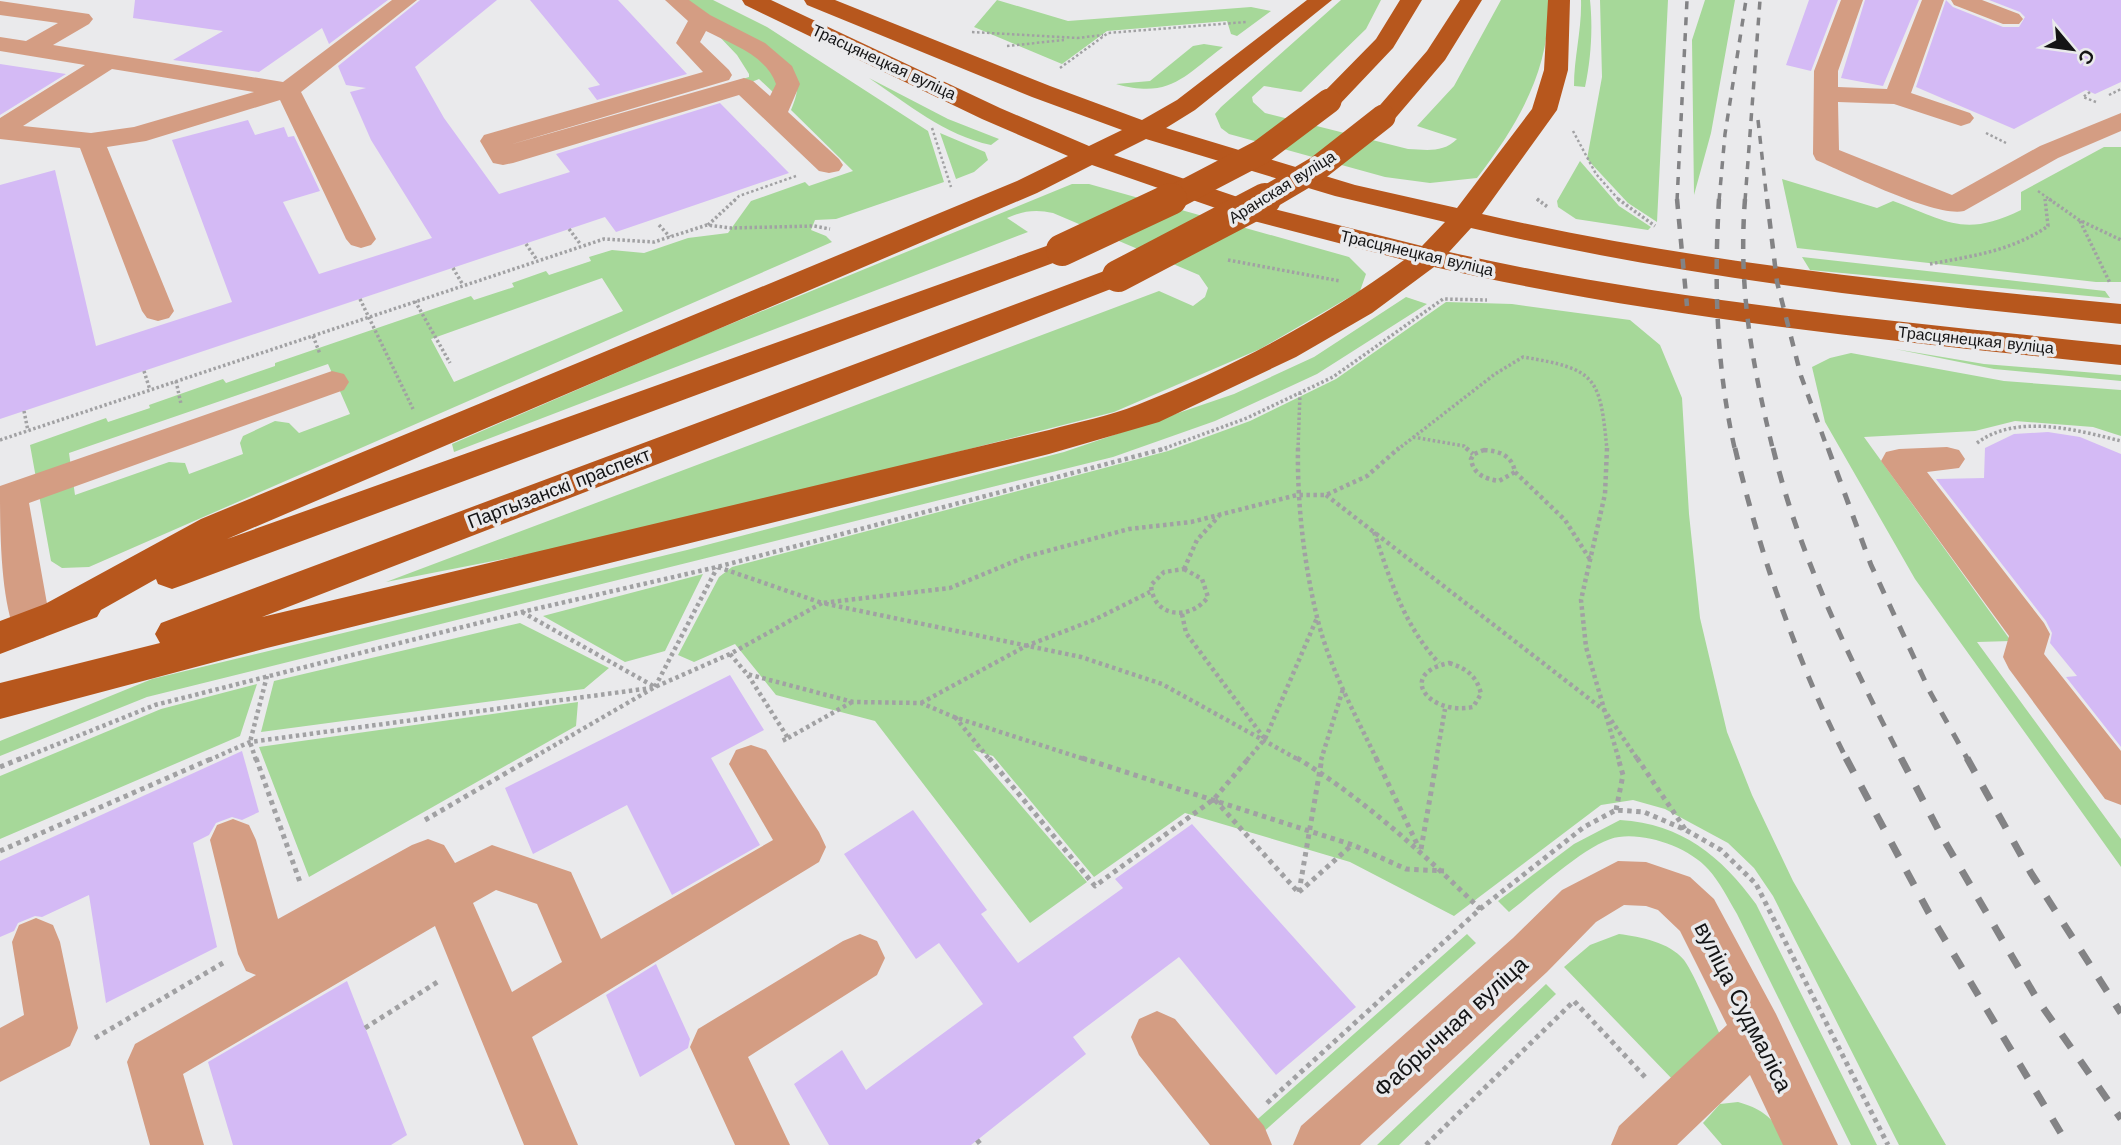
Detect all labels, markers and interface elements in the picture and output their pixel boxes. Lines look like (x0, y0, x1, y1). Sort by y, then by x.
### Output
north arrow (2037, 14, 2107, 84)
street label: Трасцянецкая вуліца (809, 20, 959, 104)
text: С (2073, 45, 2100, 69)
street label: Аранская вуліца (1225, 146, 1339, 227)
street label: Трасцянецкая вуліца (1339, 226, 1495, 280)
street label: Трасцянецкая вуліца (1897, 322, 2055, 358)
street label: Партызанскі праспект (464, 442, 654, 534)
street label: вуліца Судмаліса (1688, 917, 1798, 1097)
street label: Фабрычная вуліца (1368, 951, 1534, 1103)

